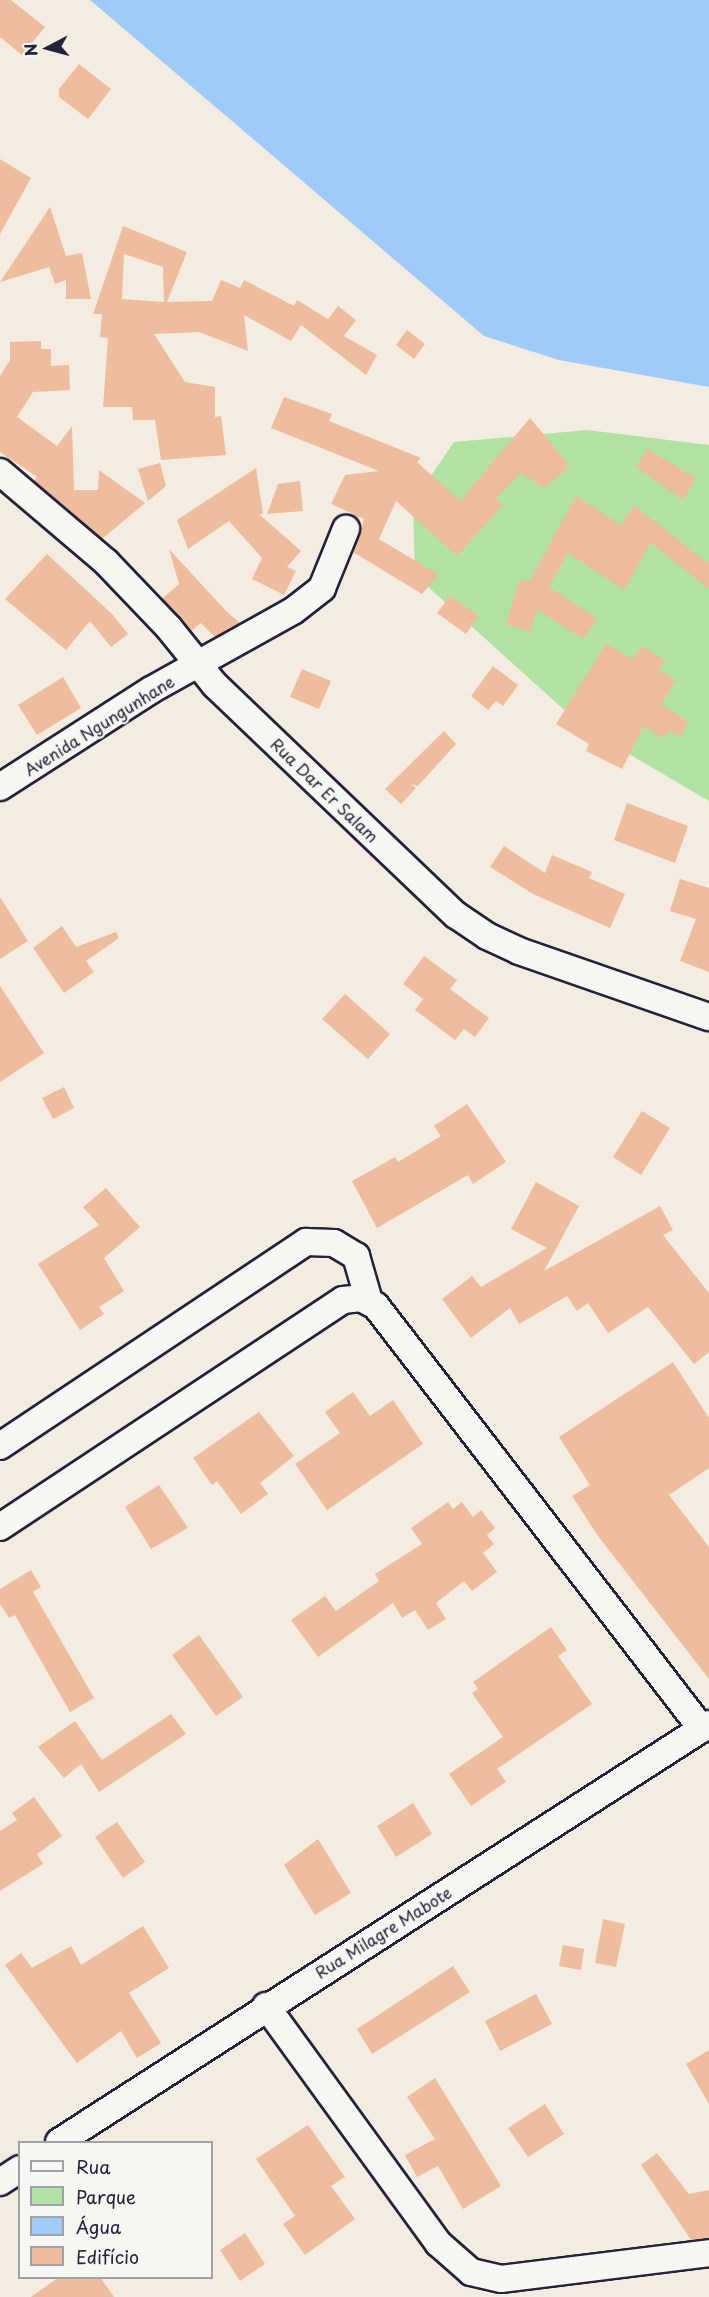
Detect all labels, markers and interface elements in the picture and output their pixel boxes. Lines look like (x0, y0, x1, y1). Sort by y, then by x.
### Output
north arrow (18, 18, 78, 78)
text: N (18, 42, 43, 57)
street label: Avenida Ngungunhane (20, 671, 178, 779)
street label: Rua Dar Er Salam (267, 733, 383, 847)
street label: Rua Milagre Mabote (311, 1882, 455, 1982)
legend (18, 2141, 213, 2279)
text: Rua (76, 2153, 111, 2180)
text: Parque (76, 2183, 136, 2210)
text: Água (76, 2213, 121, 2240)
text: Edifício (76, 2243, 139, 2270)

